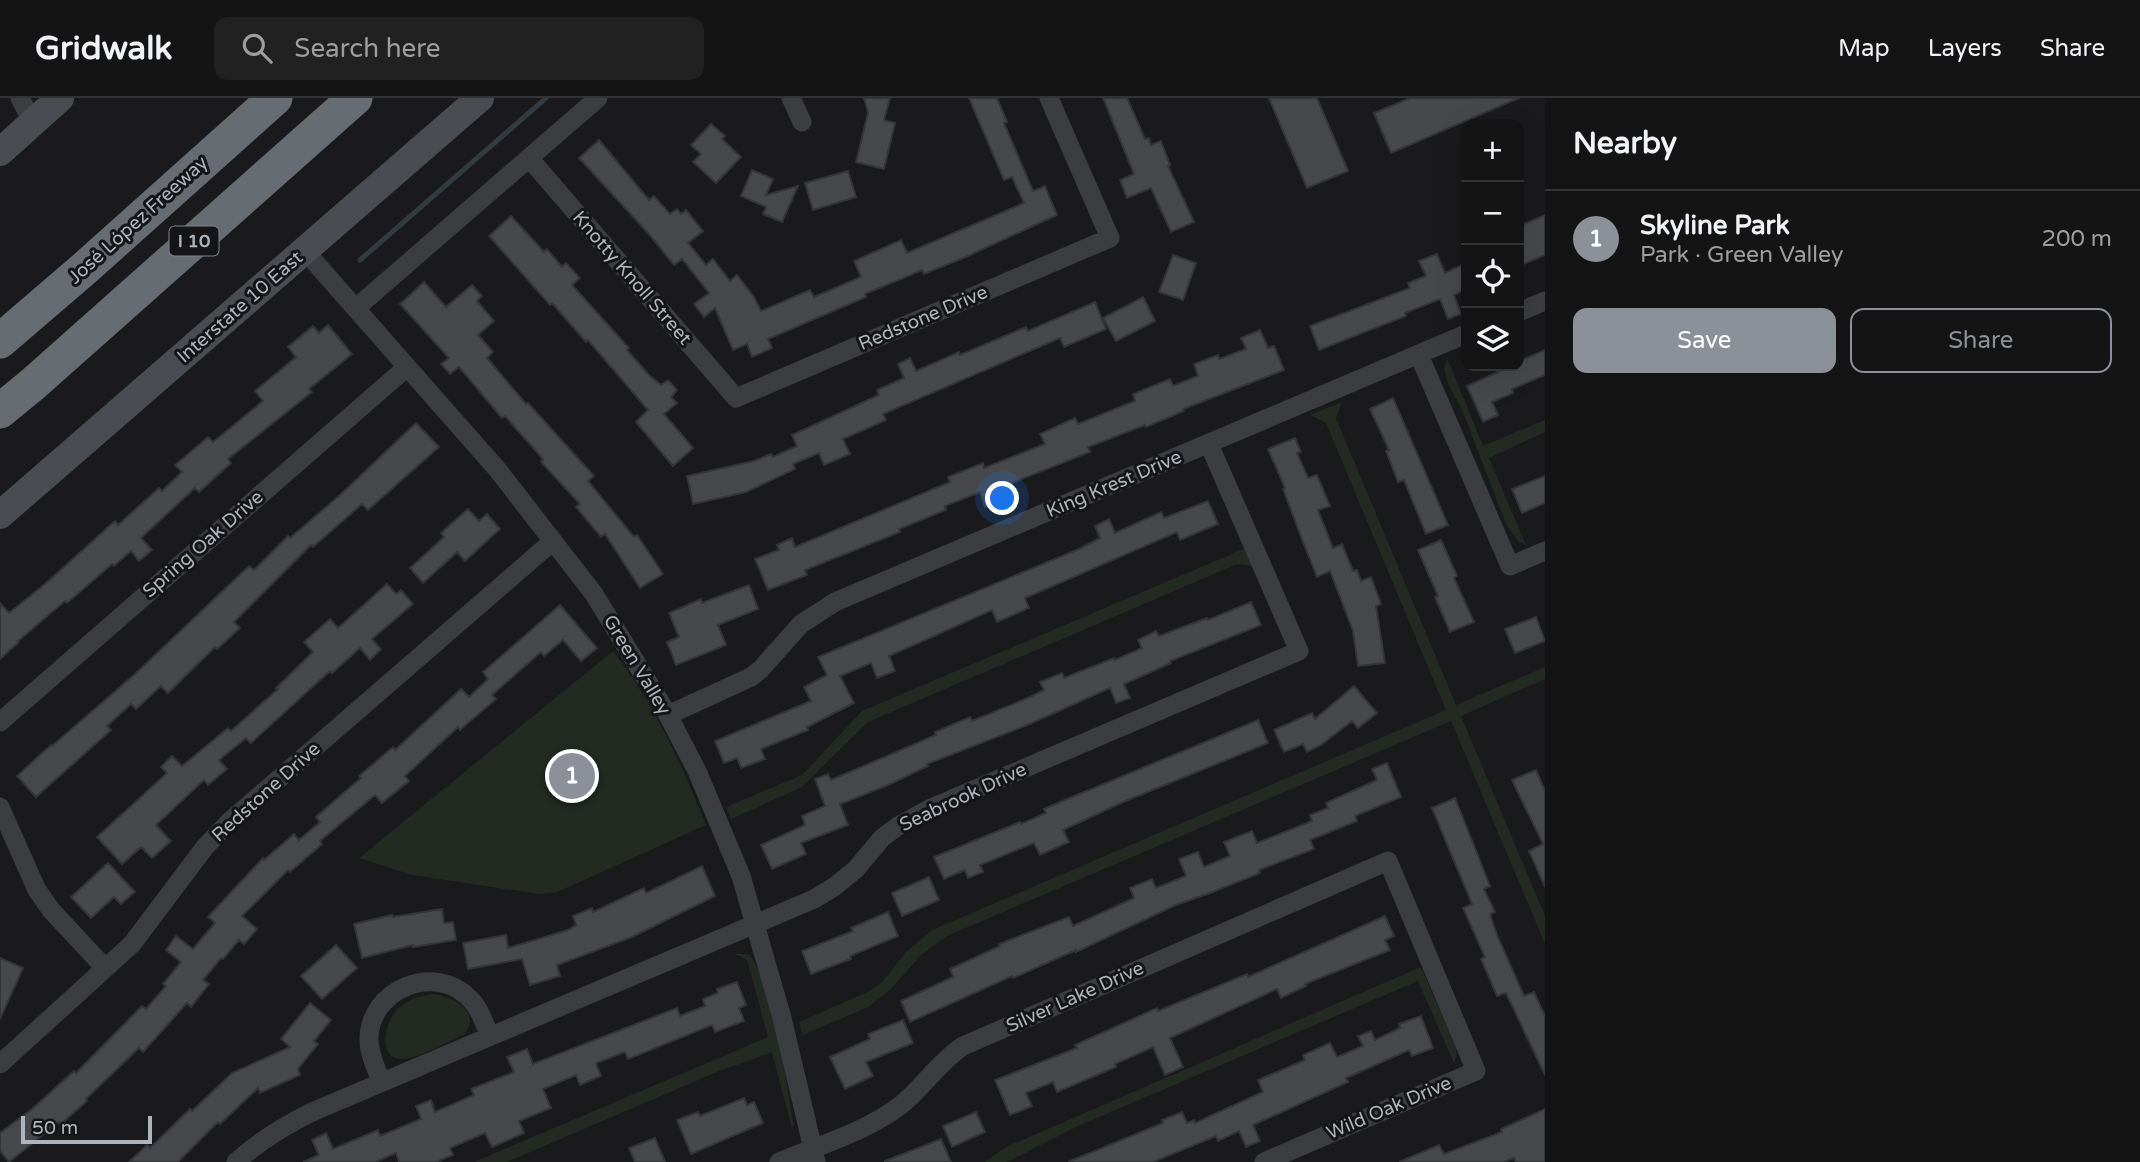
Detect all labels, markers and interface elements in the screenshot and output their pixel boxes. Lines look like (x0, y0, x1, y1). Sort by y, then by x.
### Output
search box (214, 17, 704, 80)
text: Gridwalk (35, 29, 172, 68)
icon: search (238, 29, 276, 67)
text: Search here (294, 33, 441, 64)
text: Map (1838, 34, 1890, 63)
text: Layers (1928, 34, 2002, 63)
text: Share (2040, 34, 2105, 63)
map controls (1461, 119, 1524, 371)
button: + (1461, 119, 1524, 182)
text: Nearby (1573, 125, 1677, 162)
street label: José López Freeway (64, 152, 212, 288)
button: − (1461, 182, 1524, 245)
street label: Knotty Knoll Street (568, 207, 696, 349)
text: Skyline Park (1640, 210, 1790, 241)
text: 1 (1589, 225, 1603, 253)
text: 200 m (2042, 225, 2112, 253)
road number: I 10 (170, 226, 218, 256)
text: Park · Green Valley (1640, 241, 1843, 269)
button: locate (1461, 245, 1524, 308)
street label: Interstate 10 East (173, 247, 307, 367)
street label: Redstone Drive (855, 281, 991, 355)
button: layers (1461, 308, 1524, 371)
button: Save (1573, 308, 1836, 373)
button: Share (1850, 308, 2112, 373)
street label: King Krest Drive (1043, 446, 1185, 522)
your location (985, 481, 1019, 515)
street label: Spring Oak Drive (138, 486, 268, 602)
street label: Green Valley (599, 611, 675, 719)
street label: Redstone Drive (207, 738, 325, 846)
pin: 1 (549, 750, 595, 802)
street label: Seabrook Drive (896, 758, 1030, 836)
street label: Silver Lake Drive (1003, 957, 1147, 1037)
street label: Wild Oak Drive (1323, 1072, 1455, 1144)
scale bar (21, 1113, 152, 1145)
text: 50 m (32, 1117, 78, 1139)

